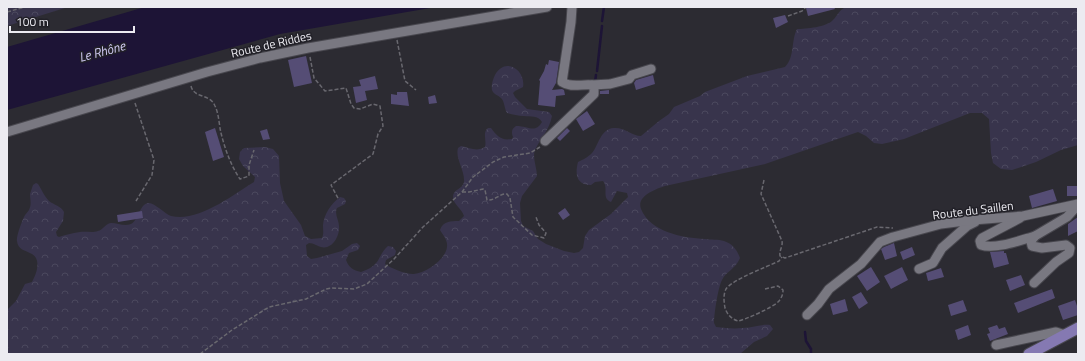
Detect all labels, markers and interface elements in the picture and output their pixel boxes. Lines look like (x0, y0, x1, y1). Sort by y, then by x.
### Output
scale bar (10, 8, 134, 34)
text: 100 m (16, 12, 49, 31)
street label: Route de Riddes (229, 25, 314, 63)
water label: Le Rhône (77, 35, 128, 67)
street label: Route du Saillen (931, 196, 1015, 224)

